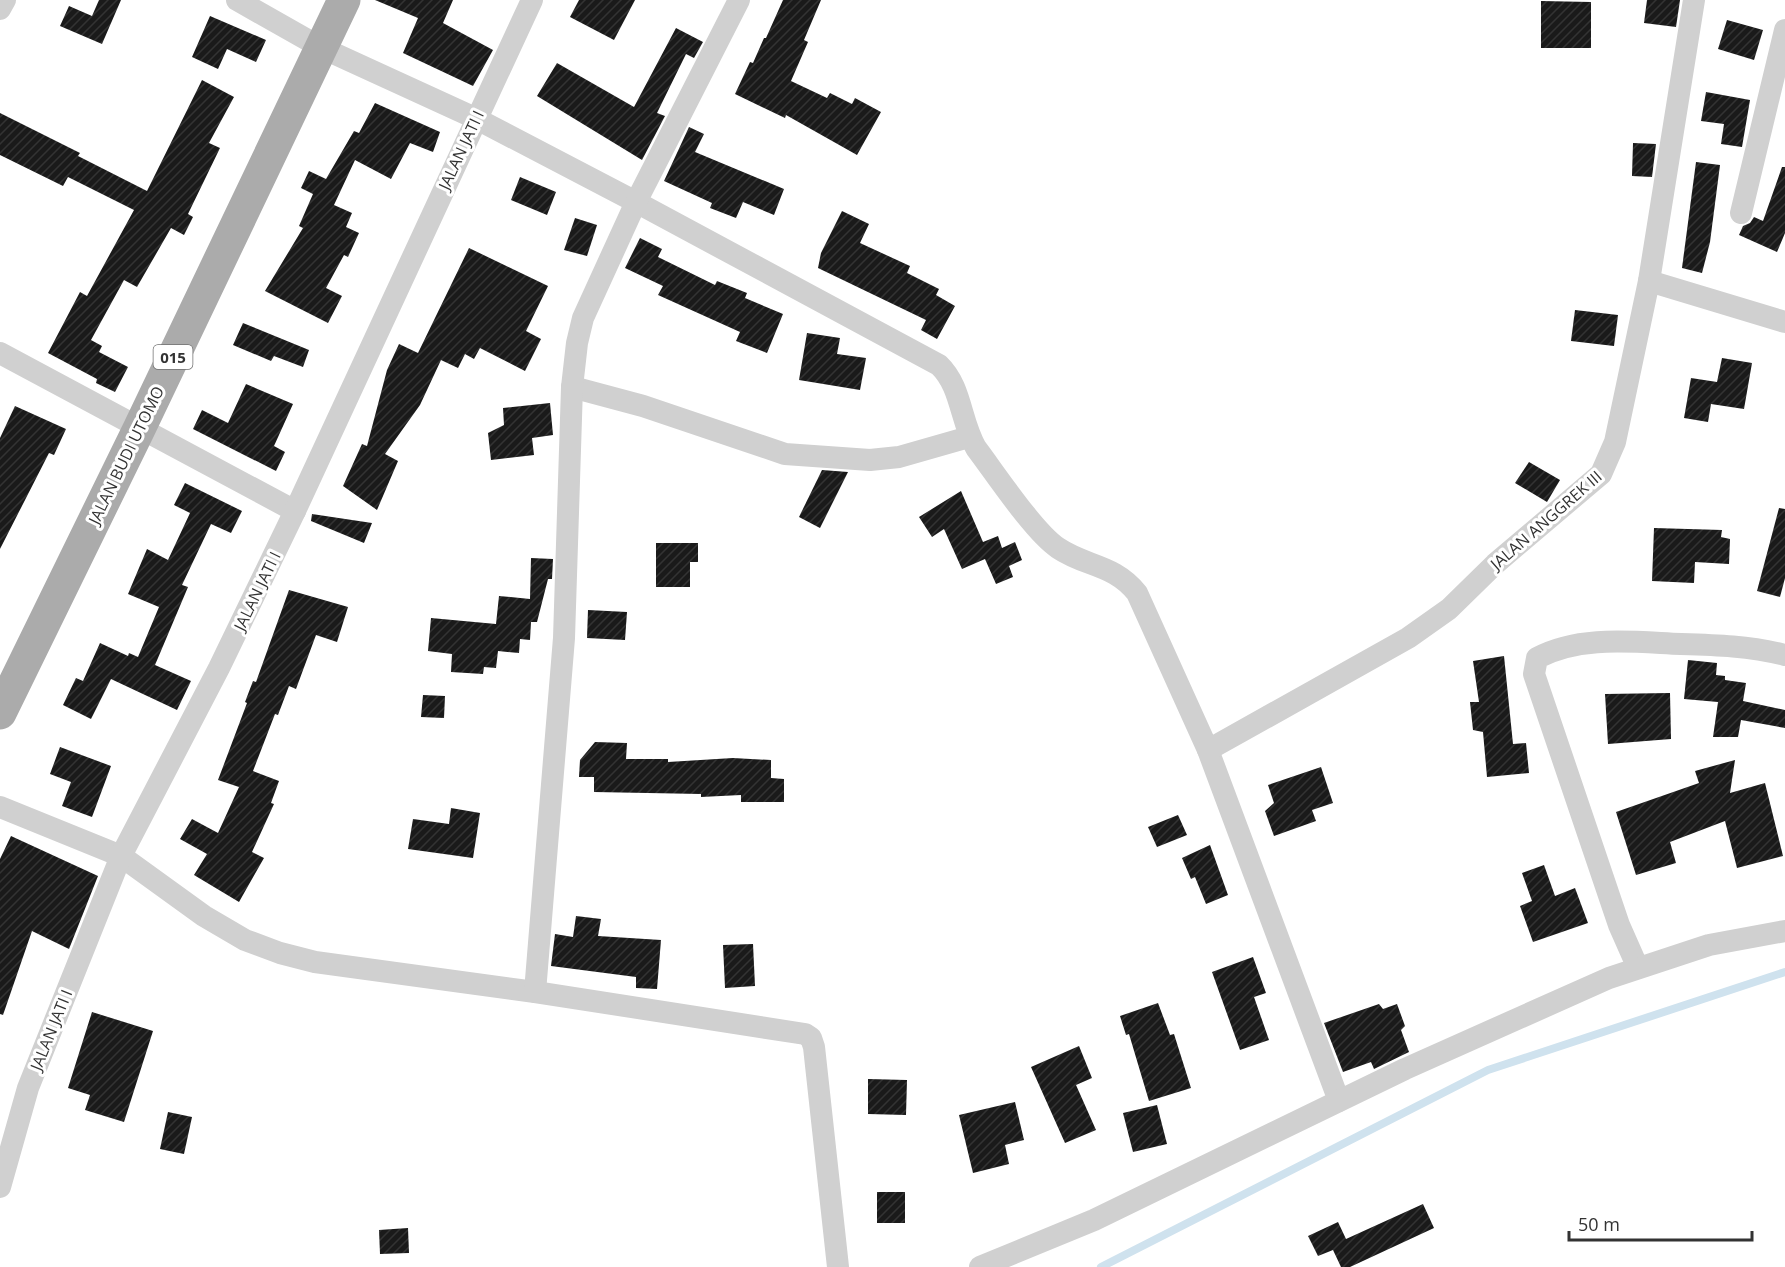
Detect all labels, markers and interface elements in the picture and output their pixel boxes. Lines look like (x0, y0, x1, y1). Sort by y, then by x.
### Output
street label: JALAN JATI I (432, 107, 489, 195)
road number: 015 (154, 345, 192, 369)
street label: JALAN BUDI UTOMO (82, 382, 169, 530)
street label: JALAN ANGGREK III (1484, 466, 1606, 576)
street label: JALAN JATI I (228, 548, 286, 636)
street label: JALAN JATI I (24, 986, 77, 1076)
scale bar (1569, 1204, 1752, 1242)
text: 50 m (1578, 1212, 1620, 1236)

